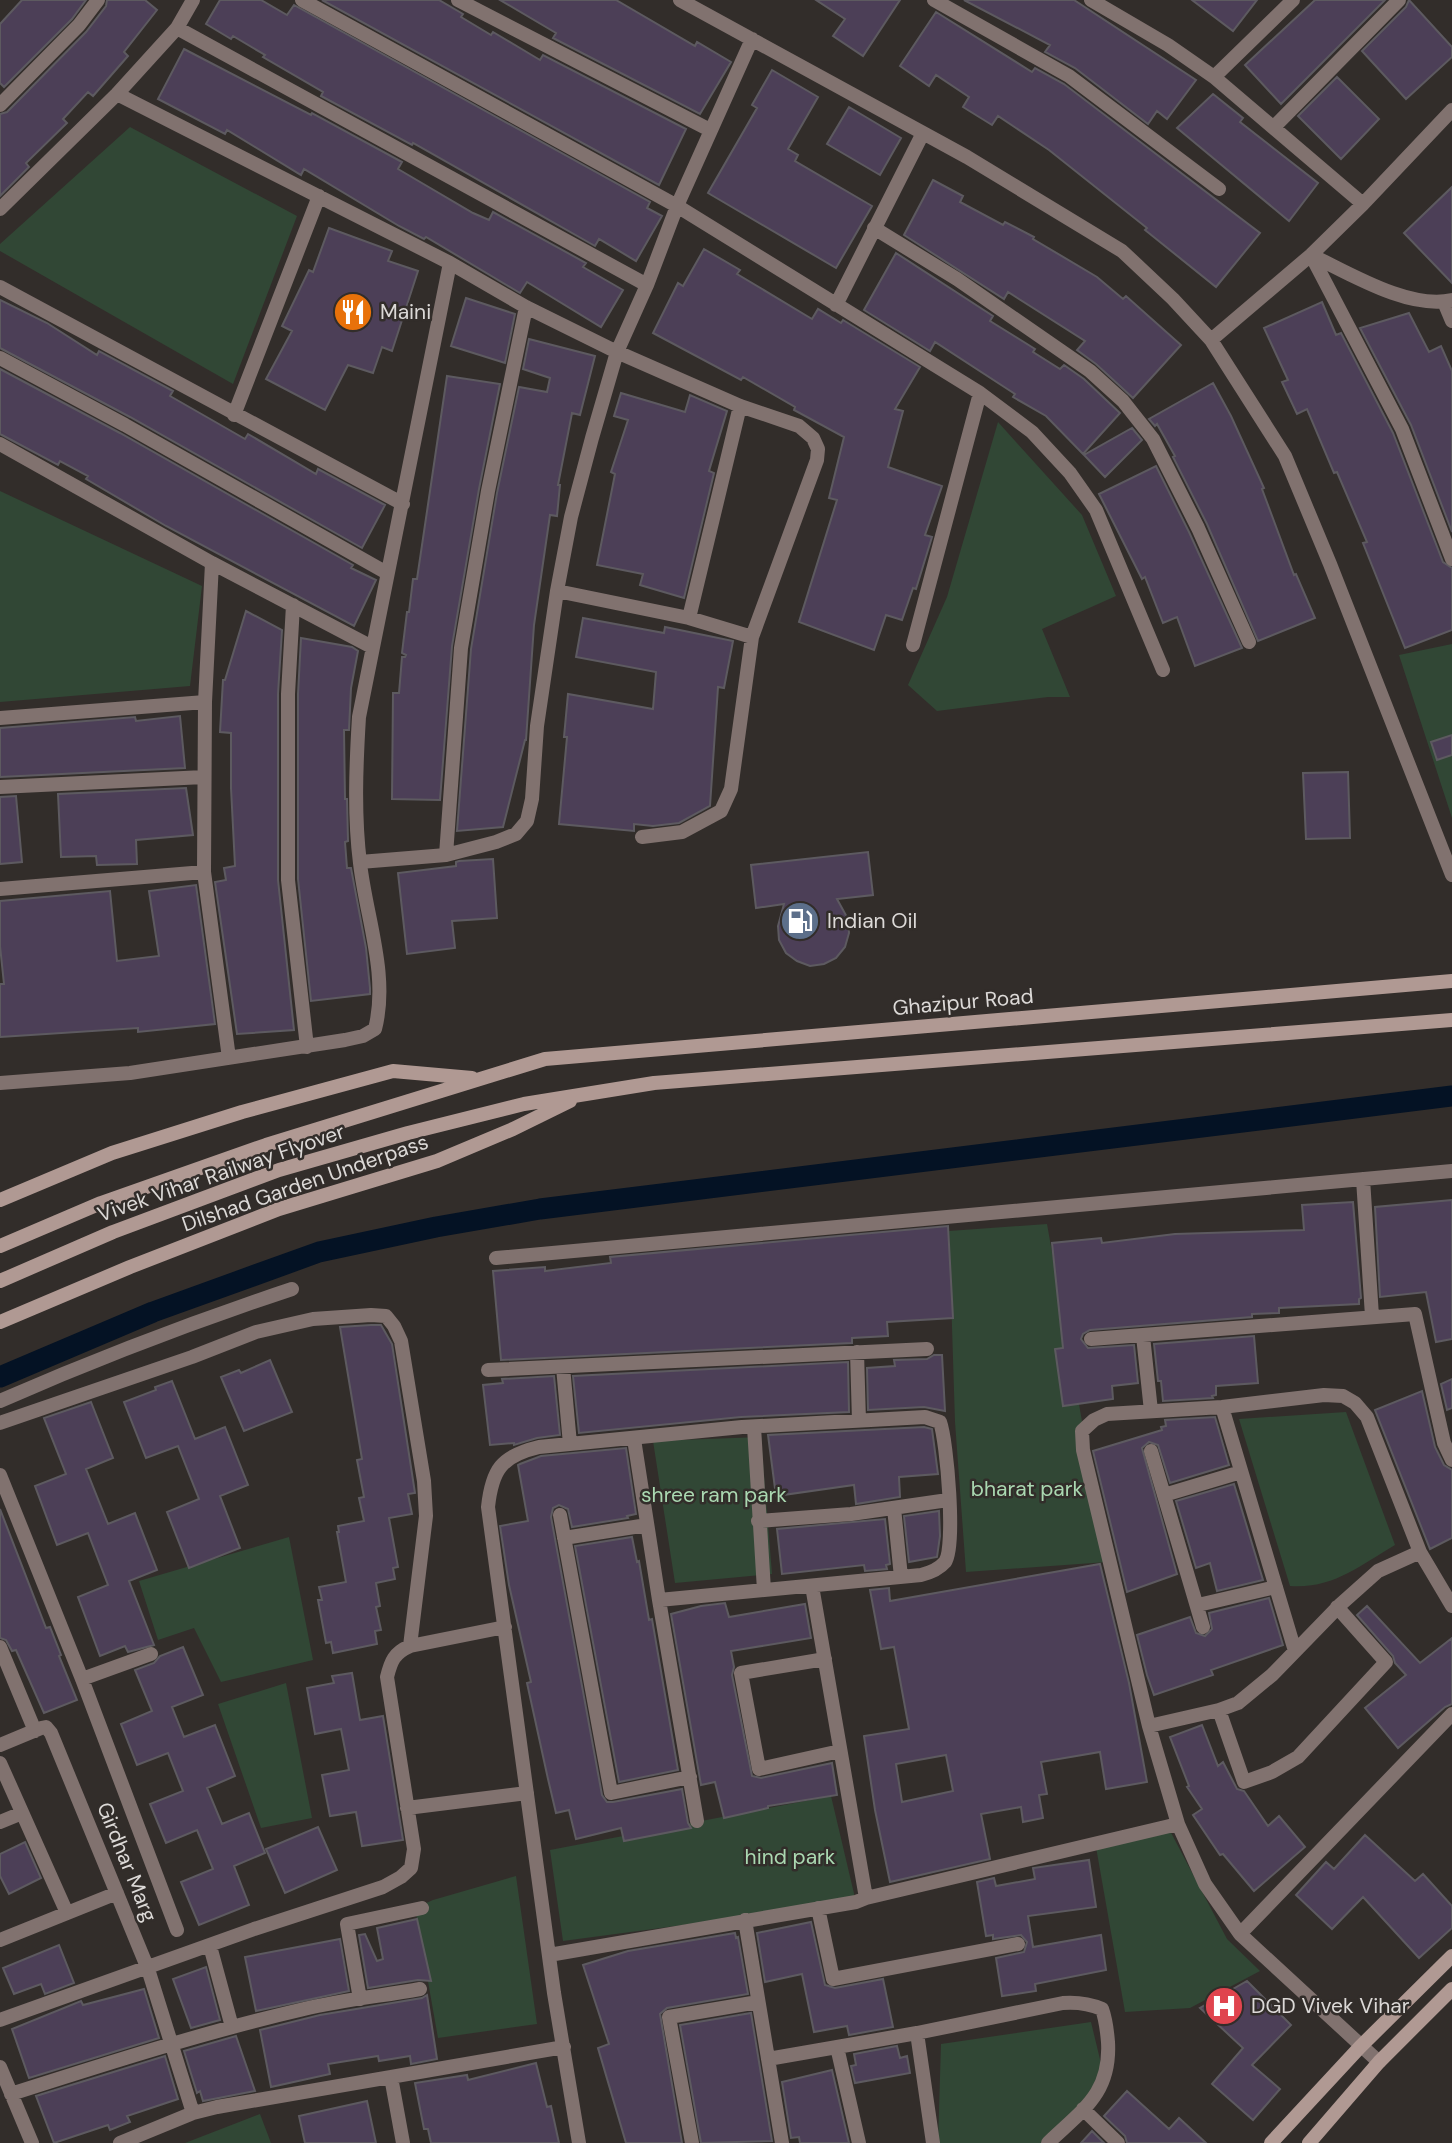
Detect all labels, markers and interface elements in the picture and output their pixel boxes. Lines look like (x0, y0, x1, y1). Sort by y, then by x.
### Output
restaurant icon: Maini (332, 291, 374, 333)
place label: Maini (380, 298, 431, 326)
fuel station icon: Indian Oil (779, 900, 821, 942)
place label: Indian Oil (827, 907, 917, 935)
street label: Ghazipur Road (891, 982, 1035, 1022)
street label: Vivek Vihar Railway Flyover (94, 1117, 349, 1229)
street label: Dilshad Garden Underpass (178, 1128, 432, 1238)
park label: bharat park (971, 1475, 1084, 1503)
park label: shree ram park (641, 1481, 787, 1509)
street label: Girdhar Marg (90, 1798, 164, 1926)
park label: hind park (745, 1843, 836, 1871)
hospital icon: DGD Vivek Vihar (1203, 1985, 1245, 2027)
place label: DGD Vivek Vihar (1251, 1992, 1410, 2020)

